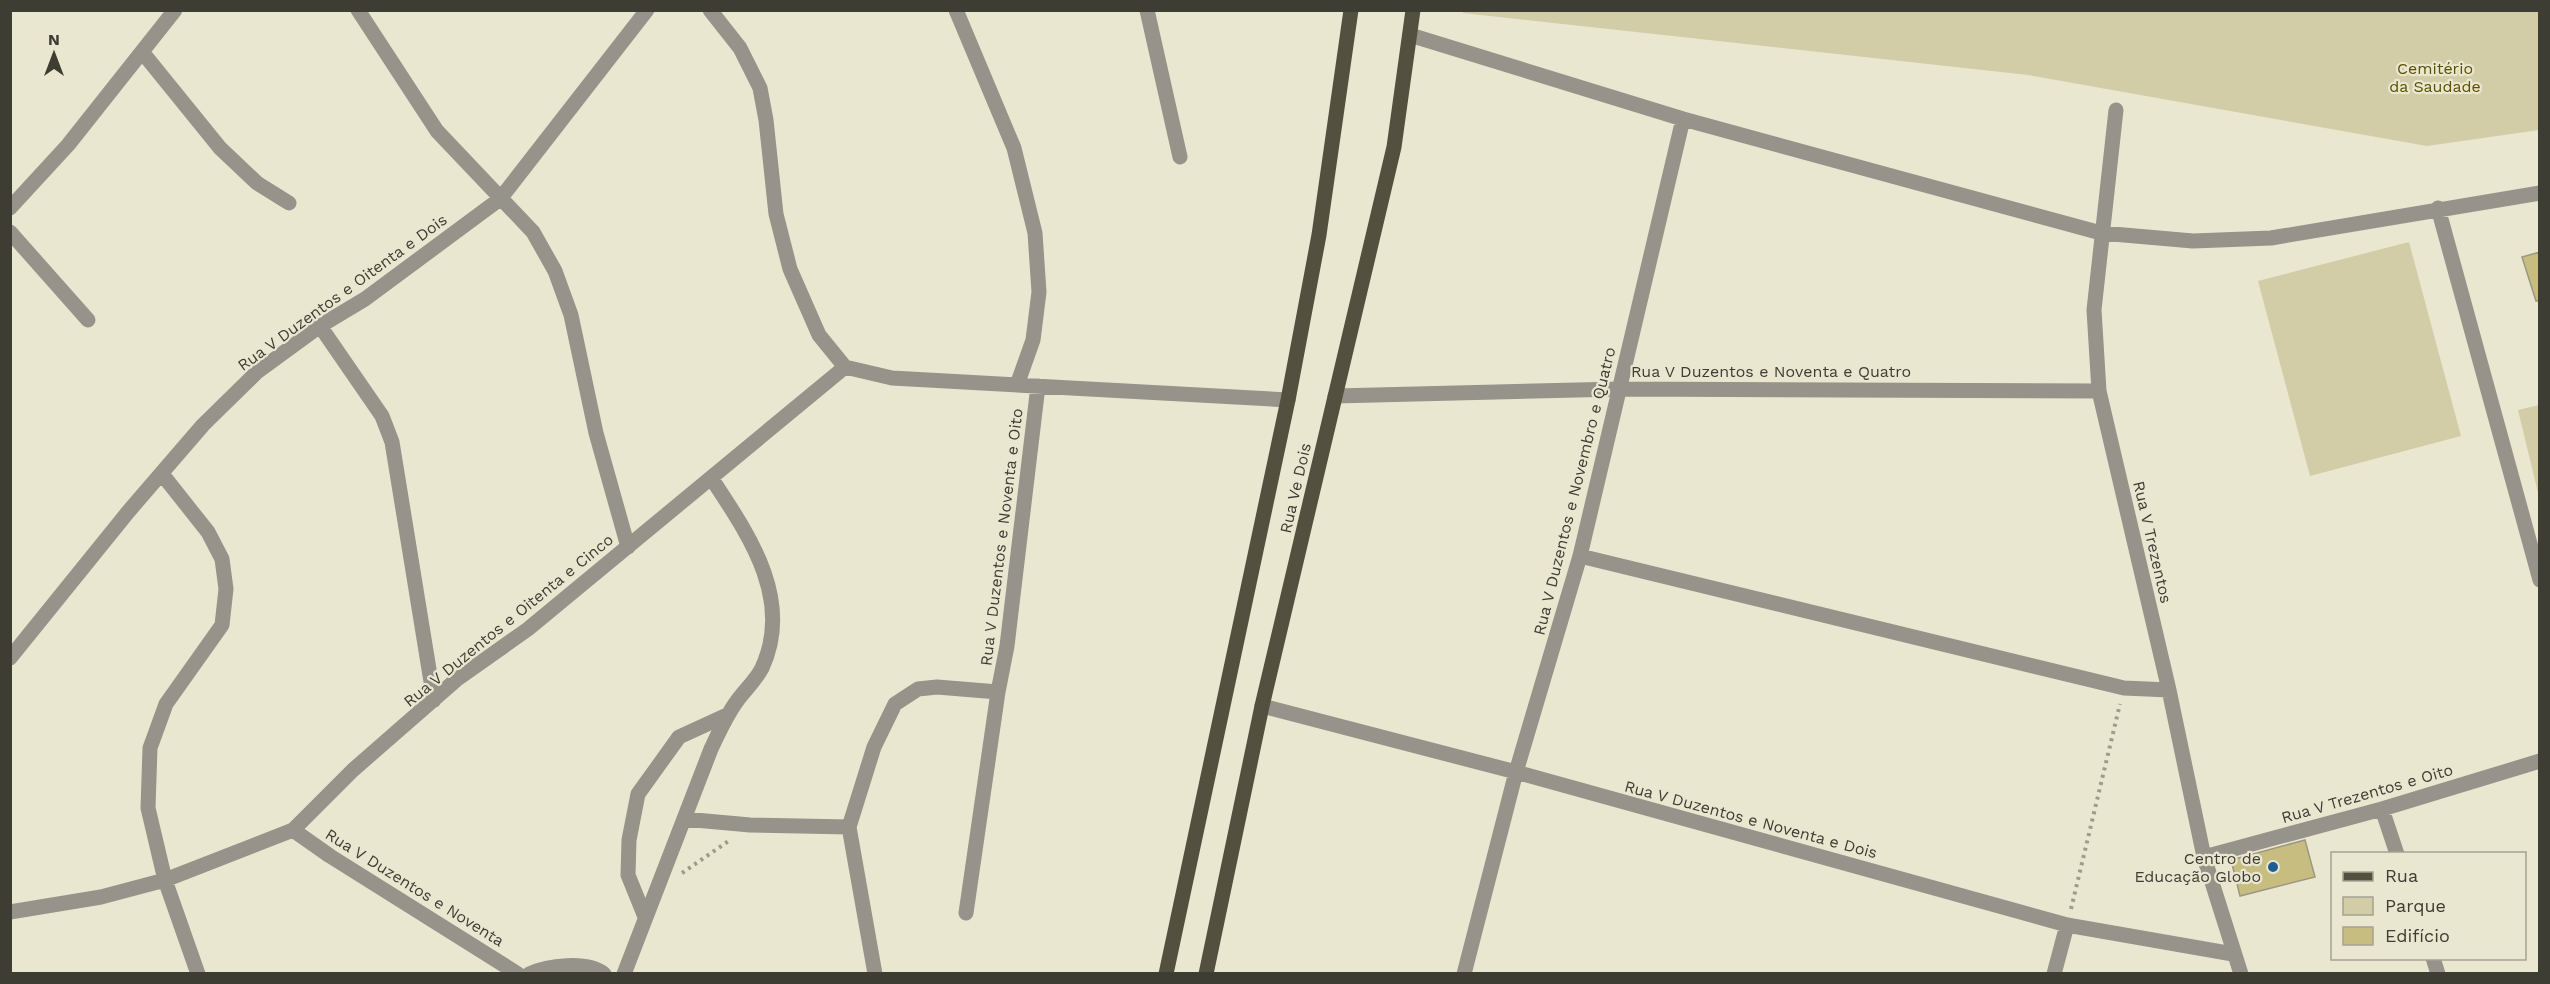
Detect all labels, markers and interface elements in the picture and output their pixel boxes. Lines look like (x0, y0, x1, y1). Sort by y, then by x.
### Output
north arrow (24, 24, 84, 84)
text: N (48, 30, 60, 49)
park label: Cemitério da Saudade (2389, 59, 2481, 96)
street label: Rua V Duzentos e Oitenta e Dois (234, 210, 451, 375)
street label: Rua V Duzentos e Novembro e Quatro (1529, 345, 1620, 637)
street label: Rua V Duzentos e Noventa e Quatro (1631, 362, 1911, 381)
street label: Rua V Duzentos e Noventa e Oito (976, 407, 1027, 667)
street label: Rua Ve Dois (1276, 441, 1315, 535)
street label: Rua V Trezentos (2129, 479, 2176, 605)
street label: Rua V Duzentos e Oitenta e Cinco (400, 530, 617, 711)
street label: Rua V Trezentos e Oito (2279, 760, 2455, 827)
street label: Rua V Duzentos e Noventa e Dois (1622, 777, 1879, 862)
street label: Rua V Duzentos e Noventa (322, 824, 508, 950)
place label: Centro de Educação Globo (2134, 849, 2261, 886)
legend (2331, 852, 2526, 960)
marker: Centro de Educação Globo (2266, 860, 2280, 874)
text: Rua (2385, 865, 2418, 886)
text: Parque (2385, 895, 2446, 916)
text: Edifício (2385, 925, 2450, 946)

